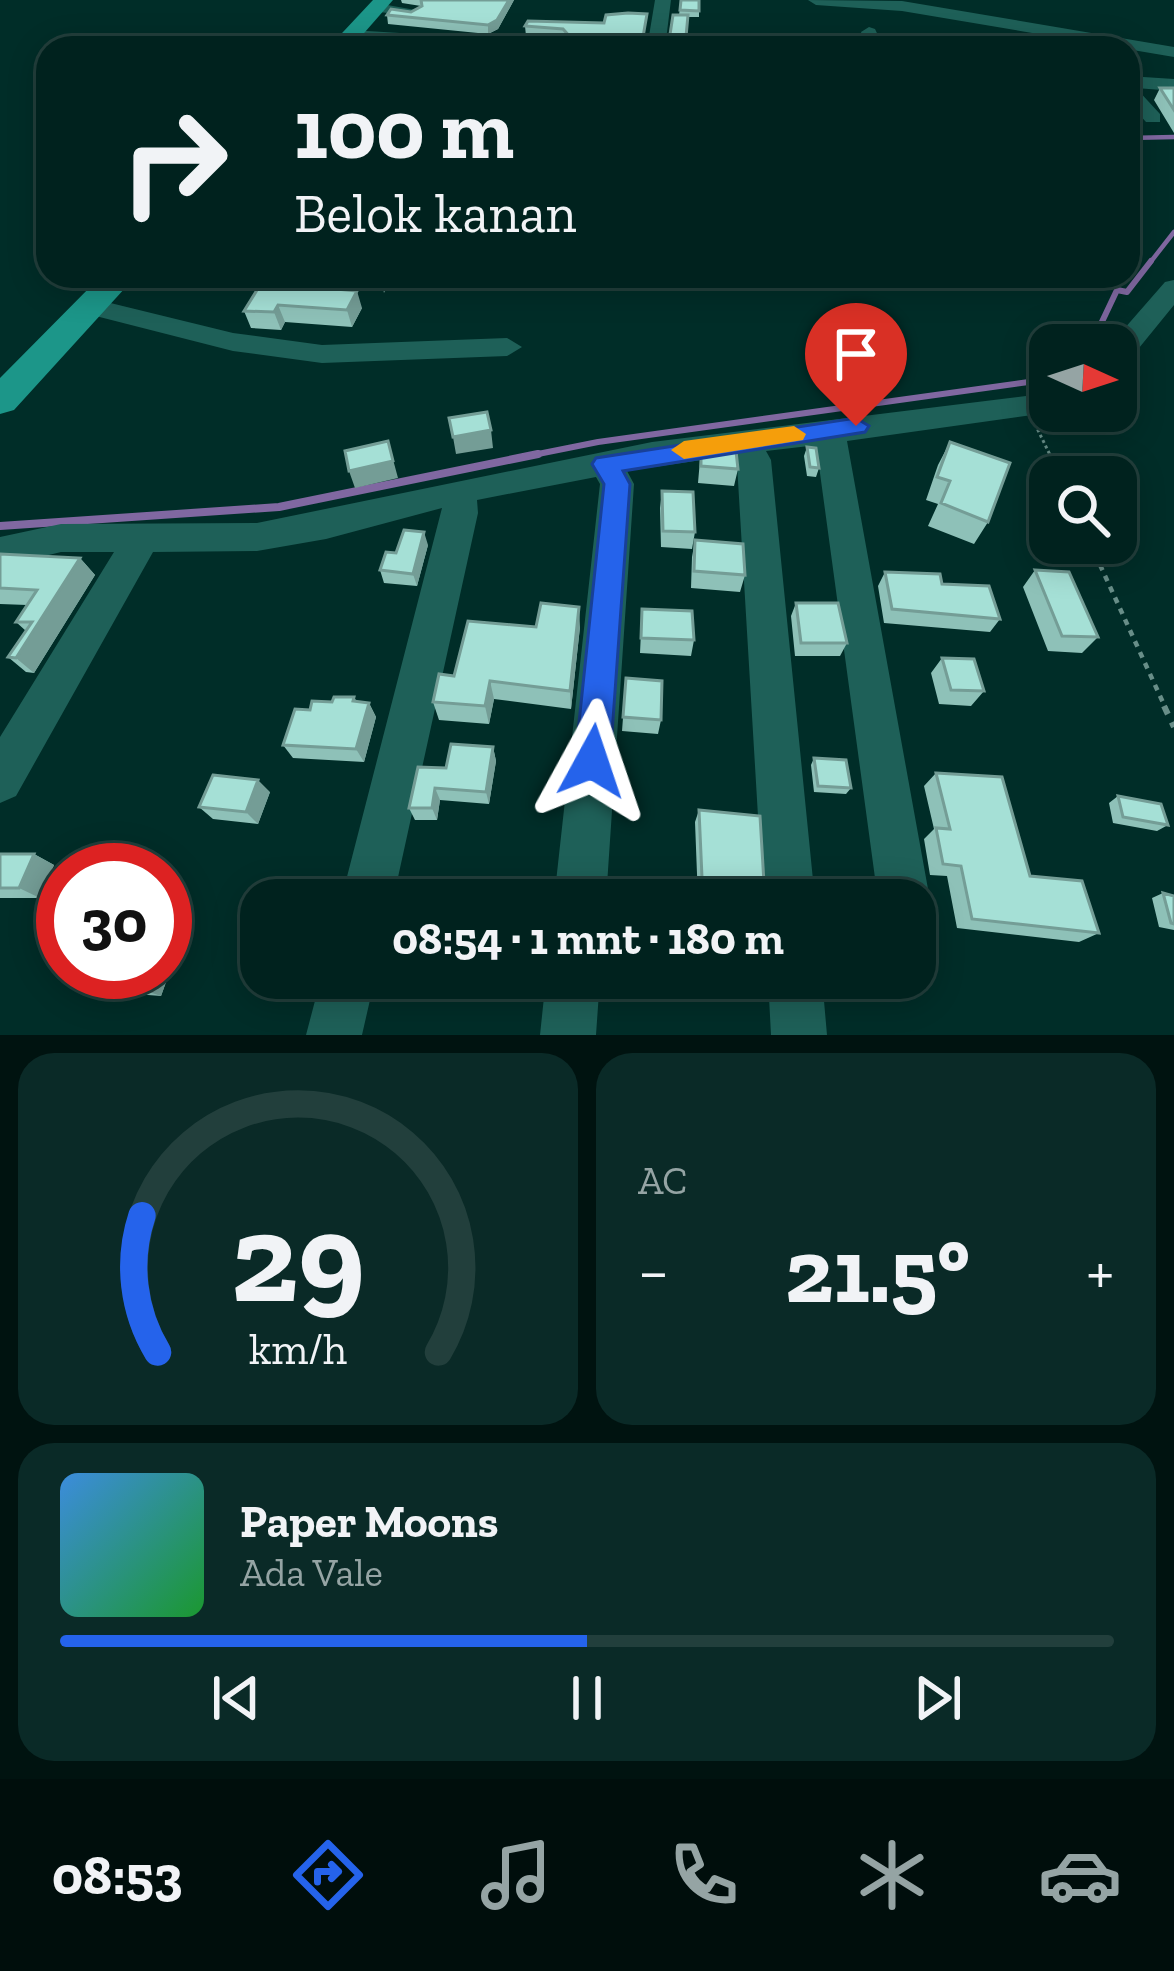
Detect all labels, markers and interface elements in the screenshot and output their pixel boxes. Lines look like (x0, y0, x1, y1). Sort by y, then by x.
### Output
text: 100 m (294, 79, 514, 180)
icon: right (96, 84, 252, 240)
text: Belok kanan (294, 181, 577, 246)
pin (805, 303, 907, 426)
icon: arrive (823, 321, 889, 387)
north arrow (1029, 324, 1137, 432)
map controls (1029, 324, 1137, 564)
button: search (1029, 456, 1137, 564)
position arrow (529, 698, 655, 824)
speed limit sign: 30 (36, 843, 192, 999)
text: 08:54 · 1 mnt · 180 m (392, 912, 784, 966)
text: AC (638, 1157, 688, 1204)
text: 29 (231, 1183, 365, 1333)
text: 21.5° (785, 1217, 970, 1325)
text: − (638, 1232, 669, 1311)
text: + (1086, 1232, 1114, 1311)
text: km/h (249, 1324, 347, 1375)
text: Paper Moons (240, 1495, 498, 1549)
text: Ada Vale (240, 1549, 383, 1596)
icon: previous (203, 1665, 269, 1731)
icon: pause (554, 1665, 620, 1731)
icon: next (905, 1665, 971, 1731)
icon: directions (286, 1833, 370, 1917)
icon: music (474, 1833, 558, 1917)
icon: phone (662, 1833, 746, 1917)
icon: climate (850, 1833, 934, 1917)
icon: car (1038, 1833, 1122, 1917)
text: 08:53 (52, 1843, 183, 1908)

